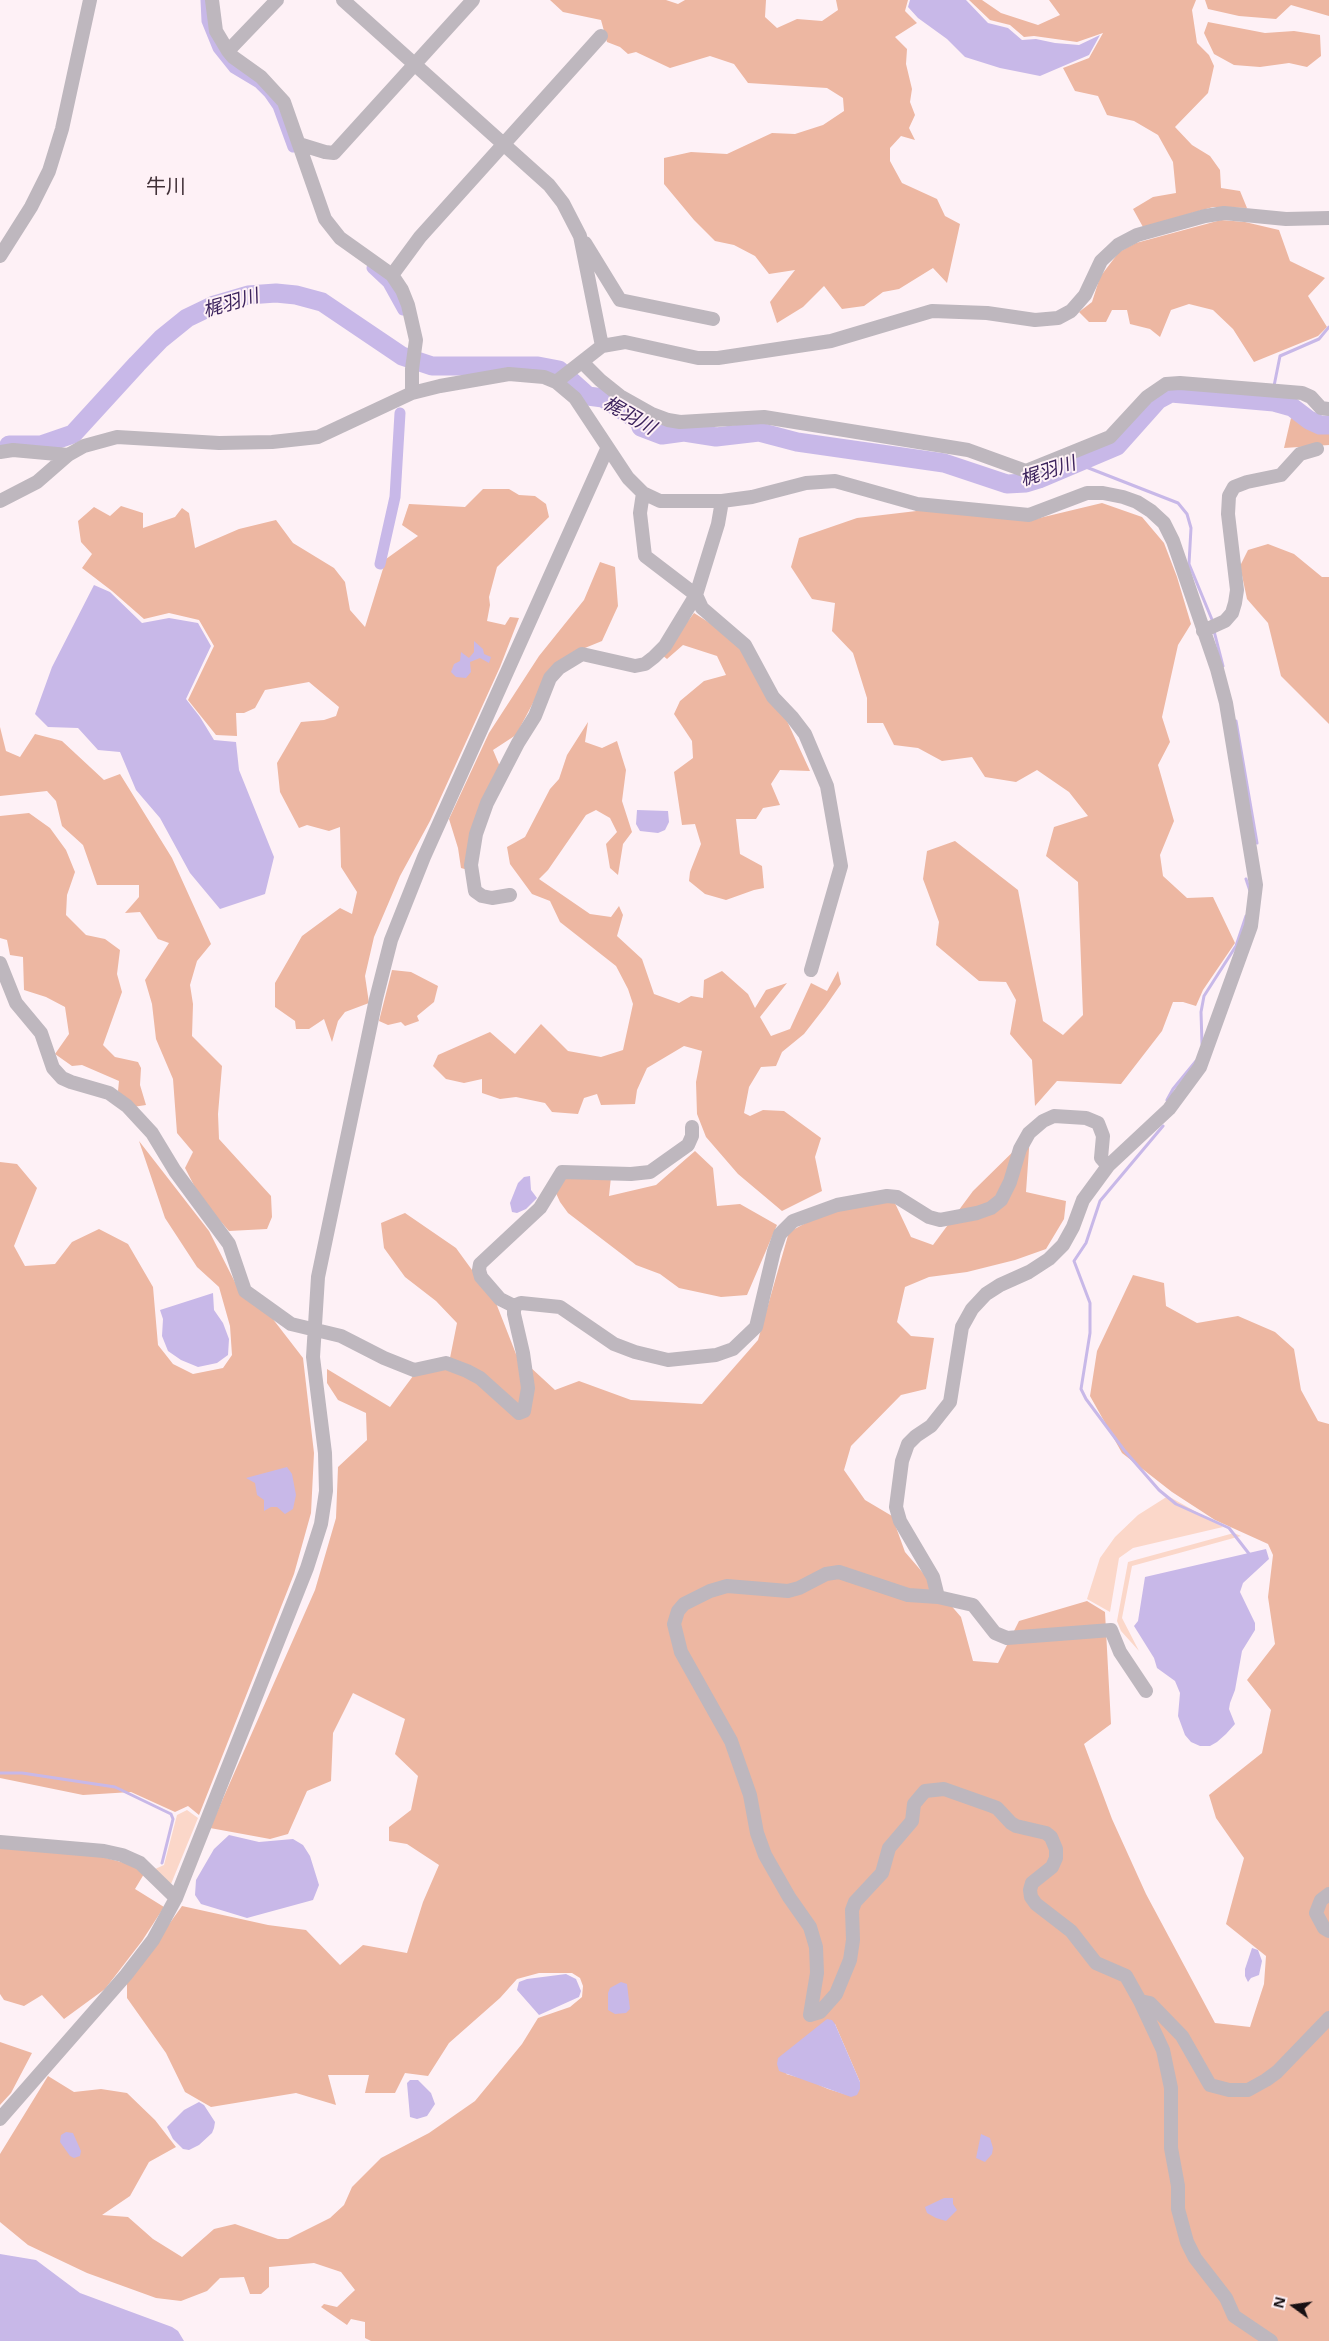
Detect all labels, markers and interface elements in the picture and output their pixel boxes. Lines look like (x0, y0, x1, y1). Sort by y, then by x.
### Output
district label: 牛川 (146, 175, 186, 199)
water label: 梶羽川 (200, 285, 262, 323)
water label: 梶羽川 (599, 392, 659, 440)
water label: 梶羽川 (1017, 452, 1079, 492)
north arrow (1269, 2281, 1319, 2331)
text: N (1268, 2294, 1290, 2310)

